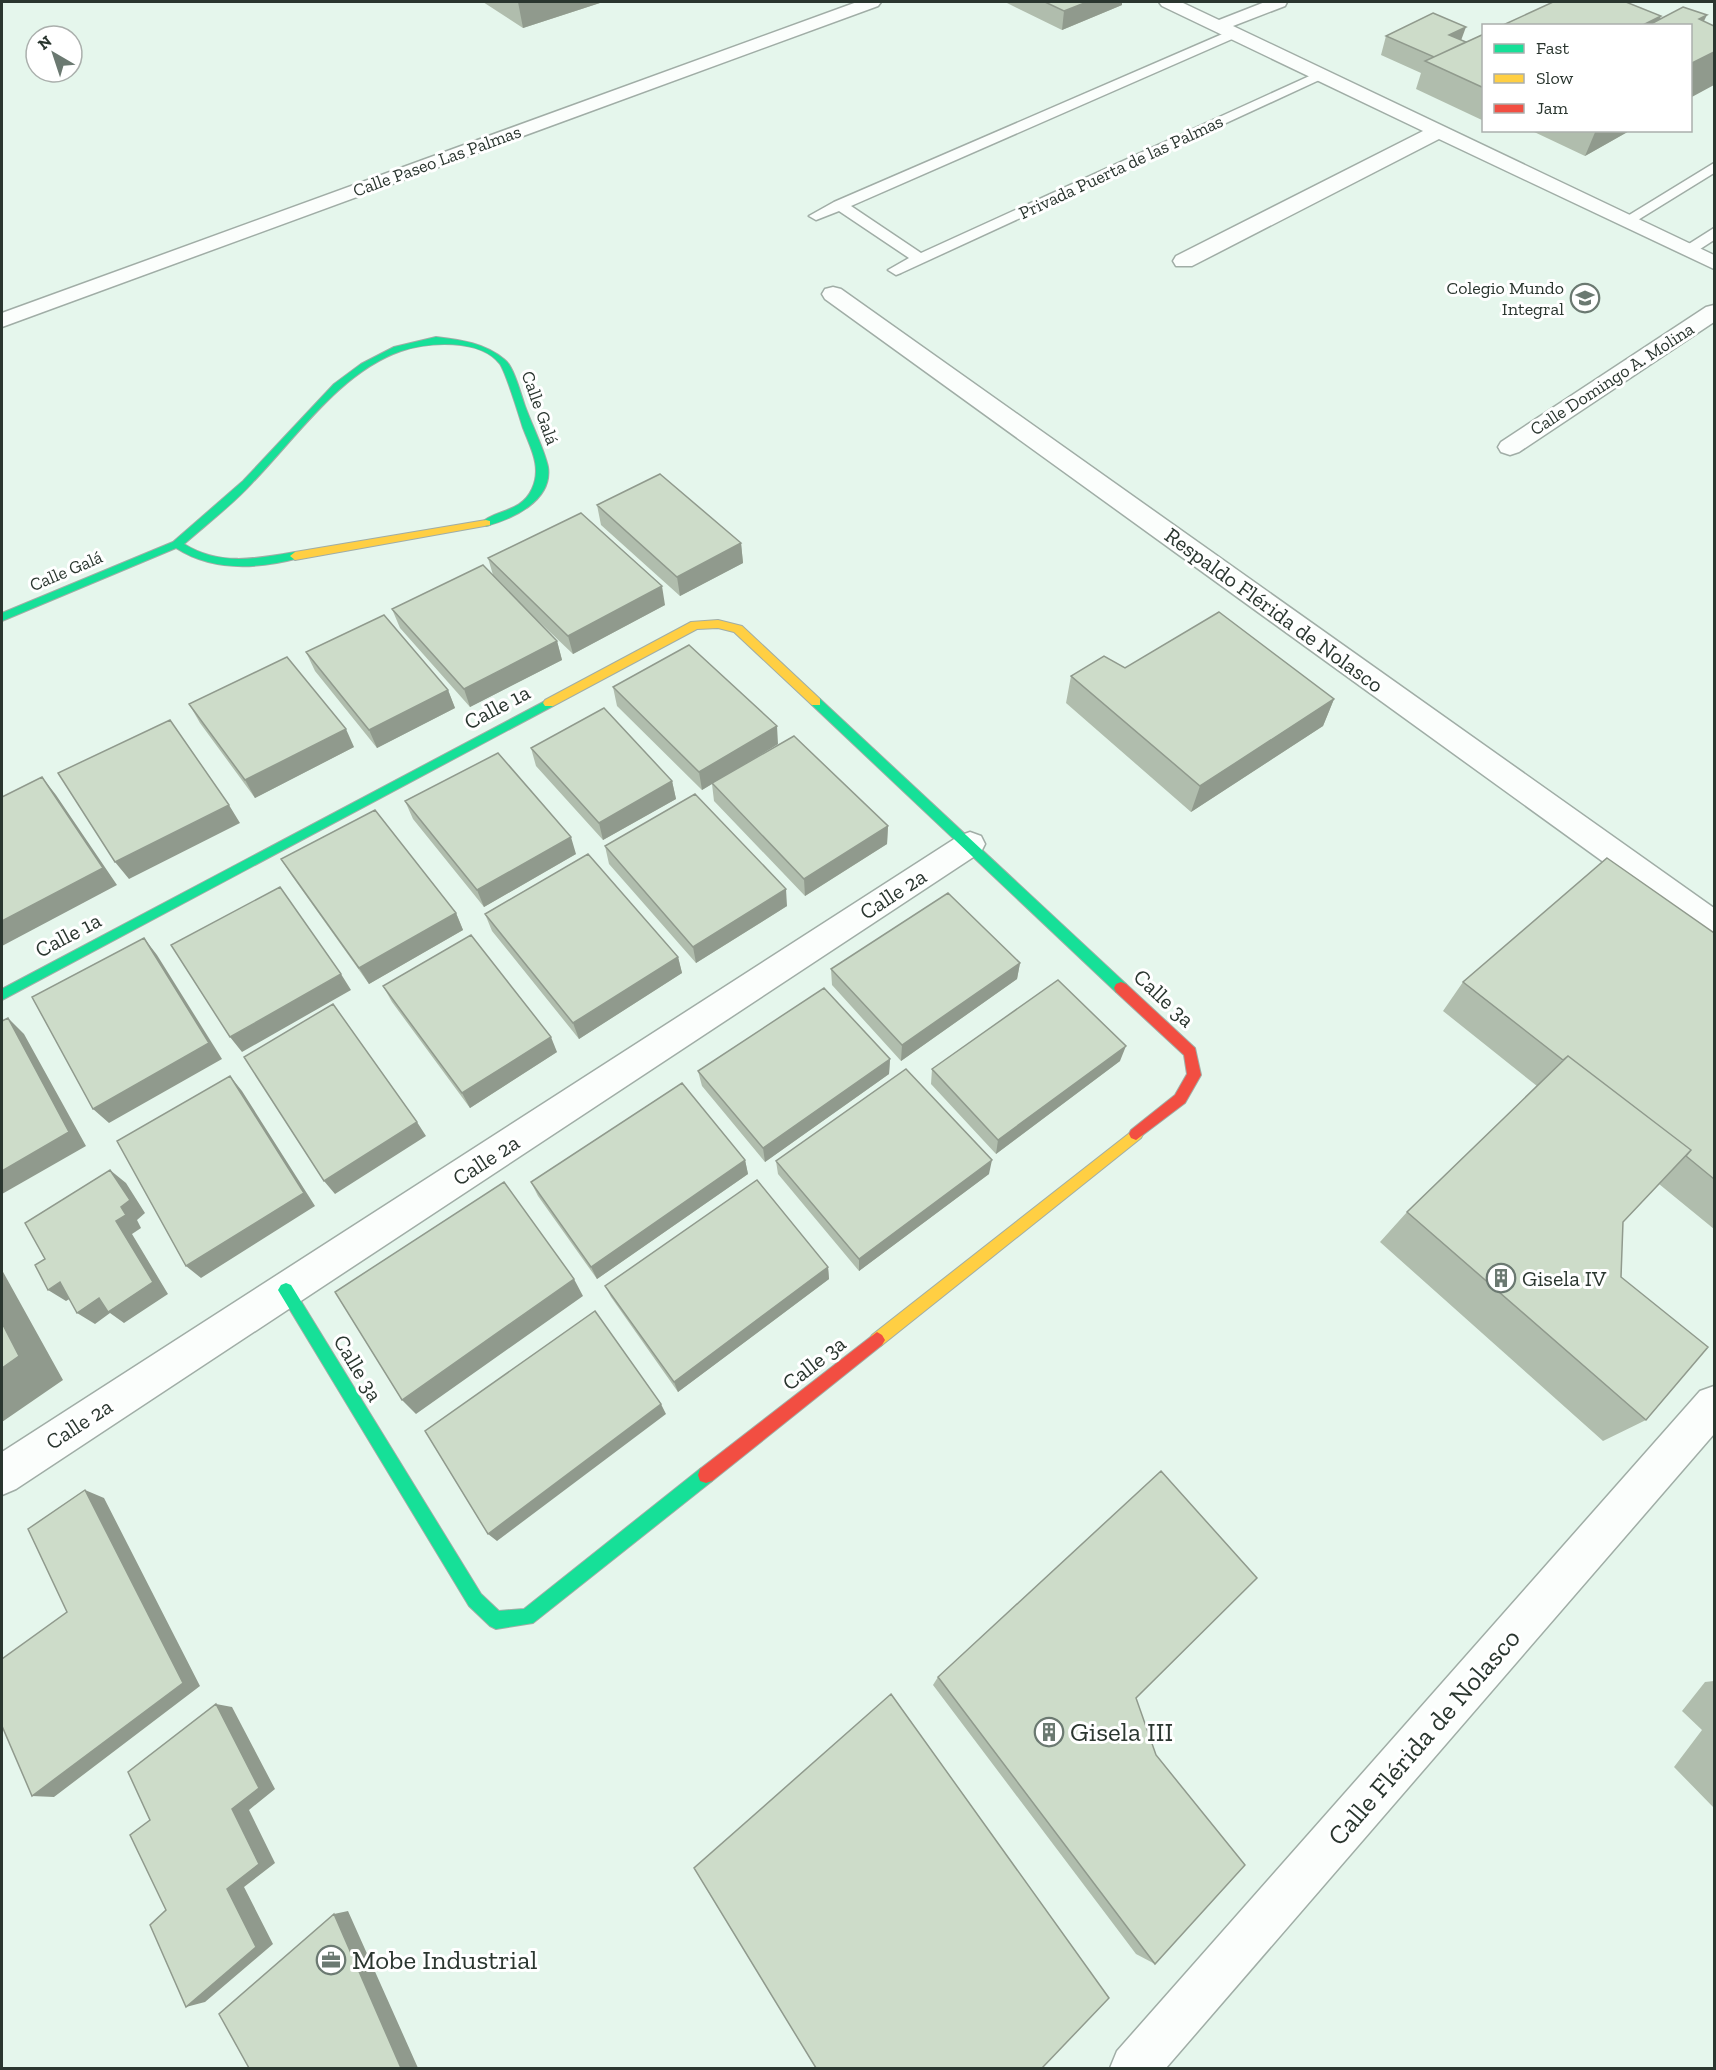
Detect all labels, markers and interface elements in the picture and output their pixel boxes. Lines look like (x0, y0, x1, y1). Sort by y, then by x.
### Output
north arrow (24, 24, 84, 84)
legend (1482, 24, 1692, 132)
text: N (34, 32, 56, 54)
text: Fast (1536, 37, 1569, 59)
text: Slow (1536, 67, 1573, 89)
text: Jam (1536, 97, 1568, 119)
street label: Privada Puerta de las Palmas (1015, 110, 1227, 224)
street label: Calle Paseo Las Palmas (350, 120, 524, 202)
place label: Colegio Mundo Integral (1447, 277, 1564, 320)
school or university icon: Colegio Mundo Integral (1569, 282, 1601, 314)
street label: Calle Domingo A. Molina (1526, 318, 1698, 440)
street label: Calle Galá (516, 368, 564, 448)
street label: Respaldo Flérida de Nolasco (1159, 522, 1389, 698)
street label: Calle Galá (26, 546, 106, 596)
street label: Calle 1a (459, 678, 535, 736)
street label: Calle 2a (855, 862, 932, 925)
street label: Calle 1a (30, 906, 106, 964)
street label: Calle 3a (1128, 963, 1200, 1033)
street label: Calle 2a (448, 1128, 525, 1191)
building icon: Gisela IV (1485, 1262, 1517, 1294)
place label: Gisela IV (1522, 1265, 1607, 1292)
street label: Calle 3a (328, 1330, 389, 1407)
street label: Calle 3a (777, 1330, 851, 1396)
street label: Calle 2a (41, 1392, 118, 1455)
street label: Calle Flérida de Nolasco (1321, 1622, 1527, 1852)
building icon: Gisela III (1033, 1716, 1065, 1748)
place label: Gisela III (1070, 1716, 1173, 1748)
office icon: Mobe Industrial (315, 1944, 347, 1976)
place label: Mobe Industrial (352, 1944, 537, 1976)

